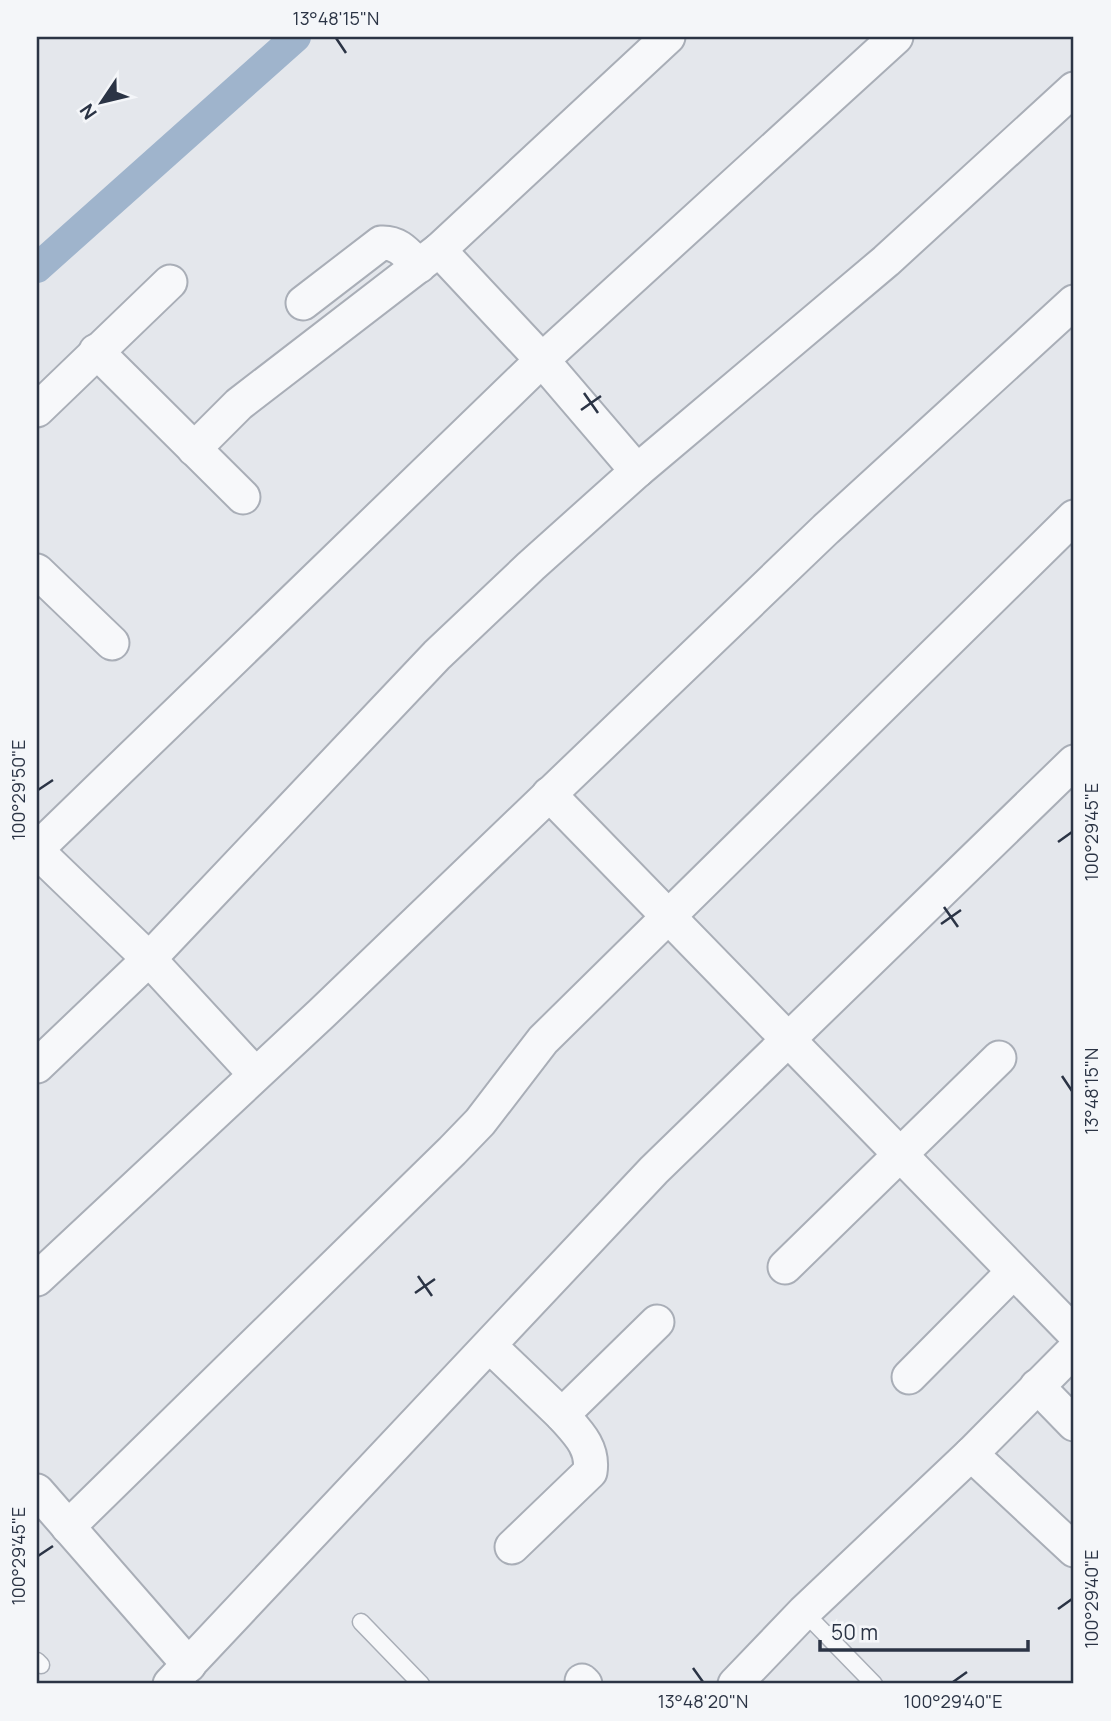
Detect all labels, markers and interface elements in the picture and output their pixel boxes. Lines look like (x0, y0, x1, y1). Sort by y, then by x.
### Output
text: 13°48'15"N (293, 6, 379, 30)
north arrow (66, 66, 136, 136)
text: N (74, 99, 103, 125)
text: 100°29'50"E (6, 739, 30, 841)
text: 100°29'45"E (1079, 783, 1103, 881)
text: 13°48'15"N (1079, 1048, 1103, 1134)
text: 100°29'45"E (6, 1507, 30, 1605)
text: 100°29'40"E (1079, 1549, 1103, 1649)
scale bar (820, 1609, 1029, 1653)
text: 50 m (831, 1618, 878, 1646)
text: 13°48'20"N (658, 1689, 748, 1713)
text: 100°29'40"E (903, 1689, 1003, 1713)

